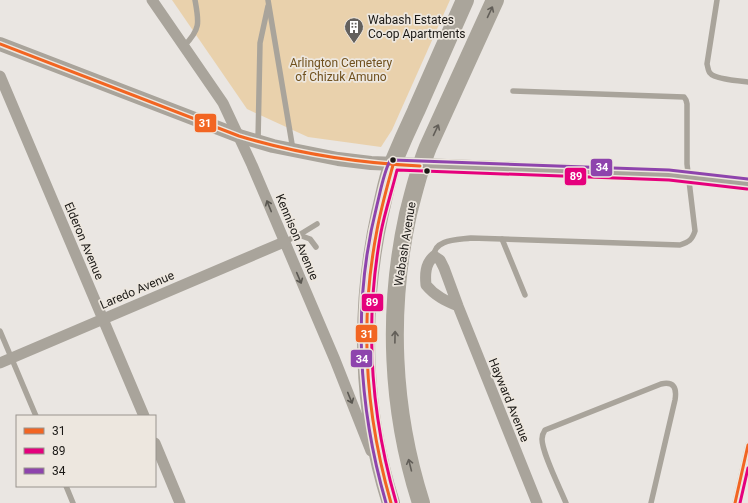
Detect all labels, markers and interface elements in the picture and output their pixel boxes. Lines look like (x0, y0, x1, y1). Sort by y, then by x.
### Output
one-way arrow (487, 6, 494, 18)
place label: Wabash Estates Co-op Apartments (368, 13, 466, 41)
building icon: Wabash Estates Co-op Apartments (343, 16, 365, 44)
park label: Arlington Cemetery of Chizuk Amuno (290, 56, 393, 84)
line badge: 31 (194, 113, 217, 133)
text: 31 (199, 117, 211, 130)
one-way arrow (432, 124, 440, 136)
unlabelled marker (388, 155, 398, 165)
line badge: 34 (590, 158, 613, 177)
text: 34 (596, 161, 609, 174)
unlabelled marker (422, 166, 432, 176)
line badge: 89 (564, 167, 587, 186)
text: 89 (570, 170, 582, 183)
street label: Kennison Avenue (273, 192, 321, 282)
street label: Elderon Avenue (61, 200, 107, 282)
one-way arrow (265, 200, 272, 212)
street label: Wabash Avenue (391, 201, 419, 287)
street label: Laredo Avenue (98, 268, 176, 312)
one-way arrow (296, 271, 304, 283)
line badge: 89 (361, 293, 384, 312)
text: 89 (366, 296, 378, 309)
line badge: 31 (355, 324, 378, 343)
text: 31 (361, 328, 373, 341)
one-way arrow (391, 331, 398, 344)
line badge: 34 (350, 349, 373, 368)
text: 34 (356, 353, 369, 366)
street label: Hayward Avenue (486, 356, 532, 444)
one-way arrow (346, 391, 354, 403)
legend (16, 415, 156, 487)
text: 31 (52, 424, 66, 438)
text: 89 (52, 444, 66, 458)
one-way arrow (406, 459, 413, 472)
text: 34 (52, 464, 66, 478)

